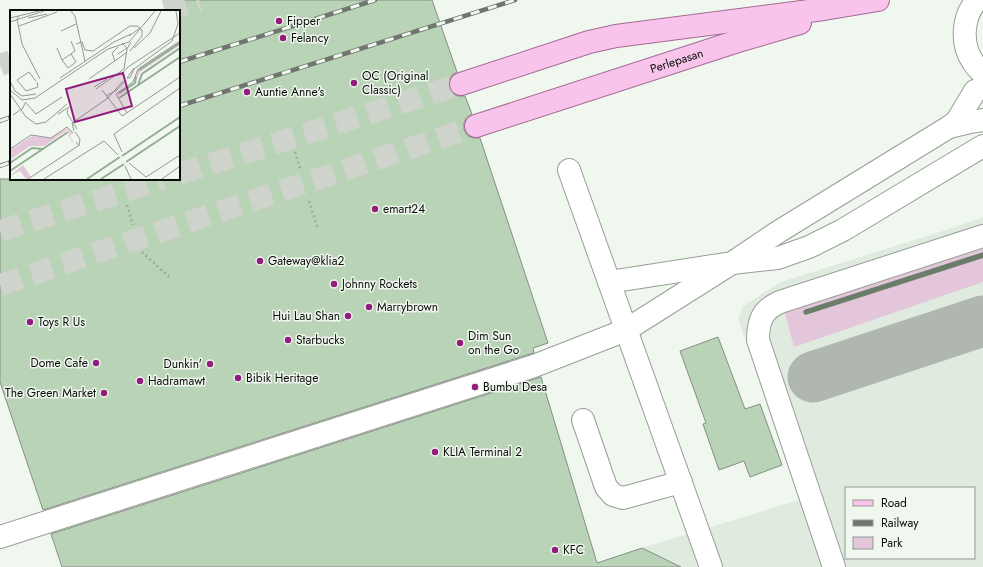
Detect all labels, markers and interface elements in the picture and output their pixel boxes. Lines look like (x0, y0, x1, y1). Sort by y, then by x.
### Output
inset map (10, 10, 180, 180)
place label: Fipper (287, 12, 321, 30)
marker: Fipper (274, 16, 284, 26)
place label: Felancy (291, 29, 329, 47)
marker: Felancy (278, 33, 288, 43)
street label: Perlepasan (648, 44, 706, 78)
place label: OC (Original Classic) (362, 67, 429, 99)
marker: OC (Original Classic) (349, 78, 359, 88)
place label: Auntie Anne's (255, 83, 325, 101)
marker: Auntie Anne's (242, 87, 252, 97)
place label: emart24 (383, 200, 425, 218)
marker: emart24 (370, 204, 380, 214)
place label: Gateway@klia2 (268, 252, 344, 270)
marker: Gateway@klia2 (255, 256, 265, 266)
place label: Johnny Rockets (340, 275, 417, 293)
marker: Johnny Rockets (329, 279, 339, 289)
place label: Marrybrown (377, 298, 438, 316)
marker: Marrybrown (364, 302, 374, 312)
place label: Hui Lau Shan (272, 307, 340, 325)
marker: Hui Lau Shan (343, 311, 353, 321)
place label: Toys R Us (38, 313, 85, 331)
marker: Toys R Us (25, 317, 35, 327)
place label: Dim Sun on the Go (468, 327, 520, 359)
place label: Starbucks (296, 331, 345, 349)
marker: Starbucks (283, 335, 293, 345)
marker: Dim Sun on the Go (455, 338, 465, 348)
place label: Dome Cafe (31, 354, 88, 372)
place label: Dunkin' (163, 355, 202, 373)
marker: Dome Cafe (91, 358, 101, 368)
marker: Dunkin' (205, 359, 215, 369)
place label: Bibik Heritage (246, 369, 318, 387)
place label: Hadramawt (148, 372, 205, 390)
marker: Bibik Heritage (233, 373, 243, 383)
marker: Hadramawt (135, 376, 145, 386)
place label: Bumbu Desa (483, 378, 547, 396)
marker: Bumbu Desa (470, 382, 480, 392)
place label: The Green Market (5, 384, 96, 402)
marker: The Green Market (99, 388, 109, 398)
place label: KLIA Terminal 2 (443, 443, 522, 461)
marker: KLIA Terminal 2 (430, 447, 440, 457)
legend (845, 487, 975, 559)
text: Road (881, 494, 907, 512)
text: Railway (881, 514, 919, 532)
text: Park (881, 534, 903, 552)
place label: KFC (563, 541, 584, 559)
marker: KFC (550, 545, 560, 555)

